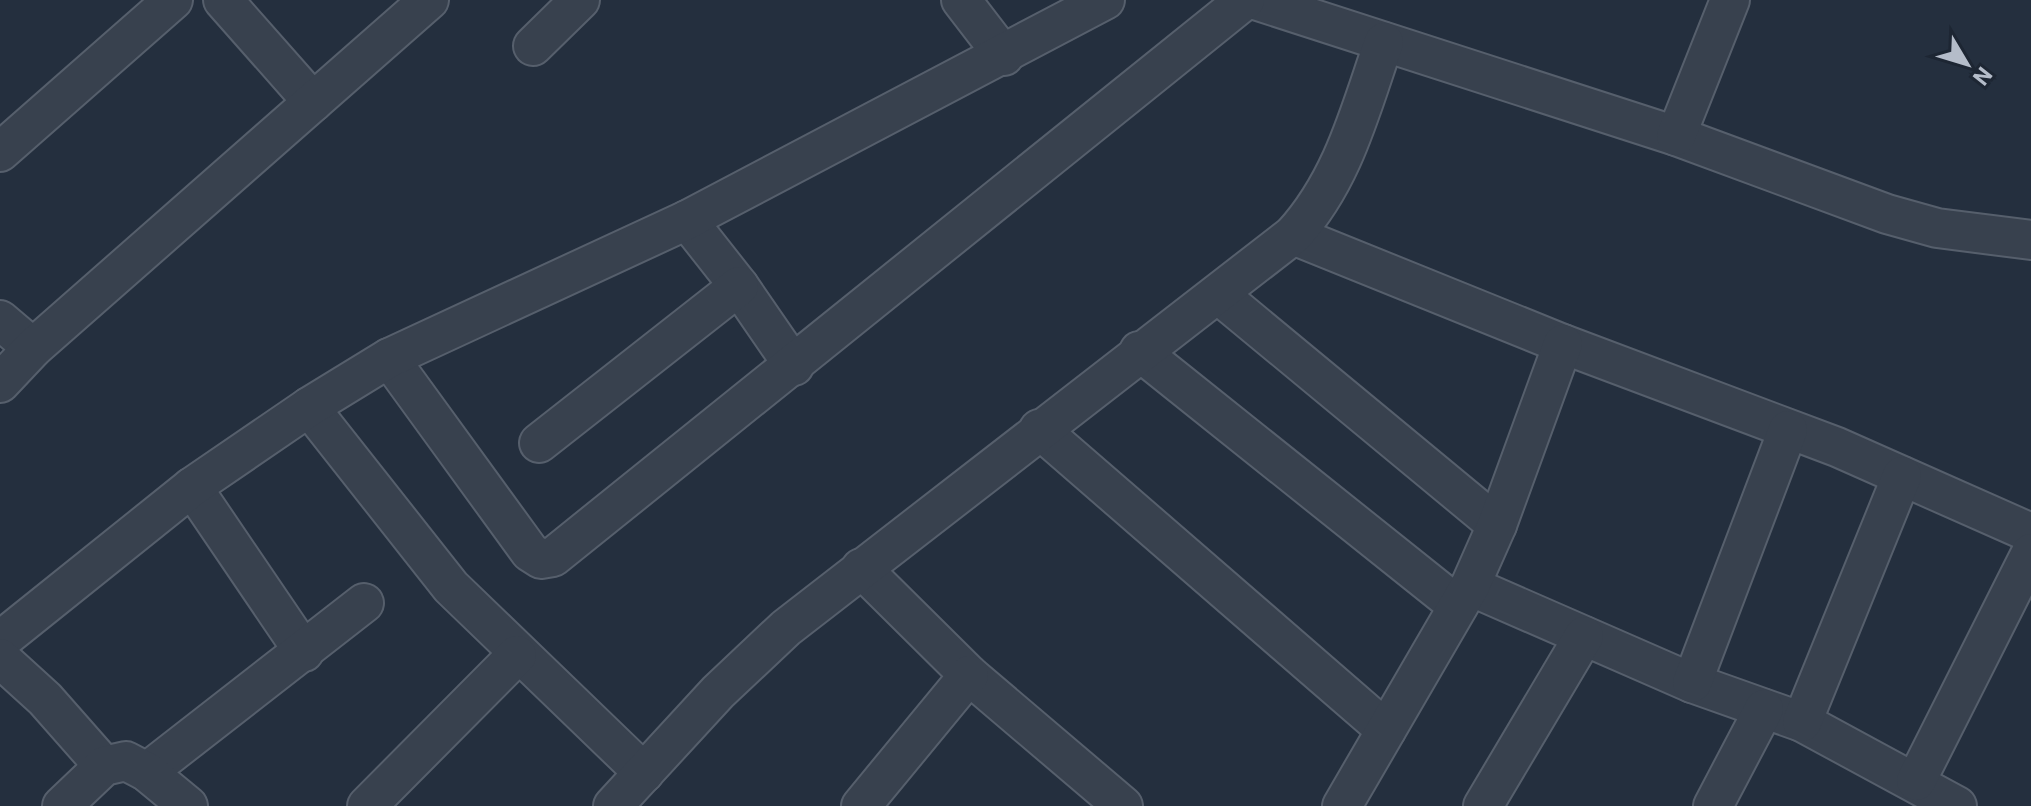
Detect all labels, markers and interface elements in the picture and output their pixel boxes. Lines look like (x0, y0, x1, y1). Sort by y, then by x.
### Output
north arrow (1927, 24, 2007, 104)
text: N (1968, 62, 1997, 90)

